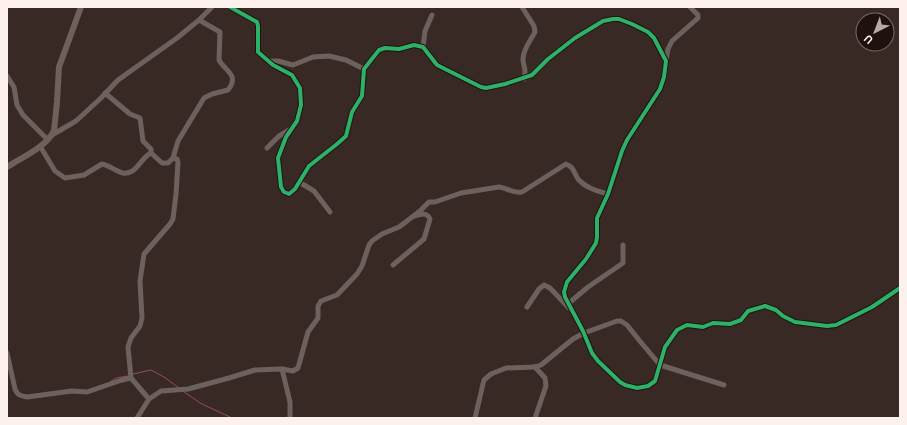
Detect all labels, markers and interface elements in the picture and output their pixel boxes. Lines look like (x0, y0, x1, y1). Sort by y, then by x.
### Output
north arrow (855, 12, 895, 52)
text: U (861, 32, 876, 47)

